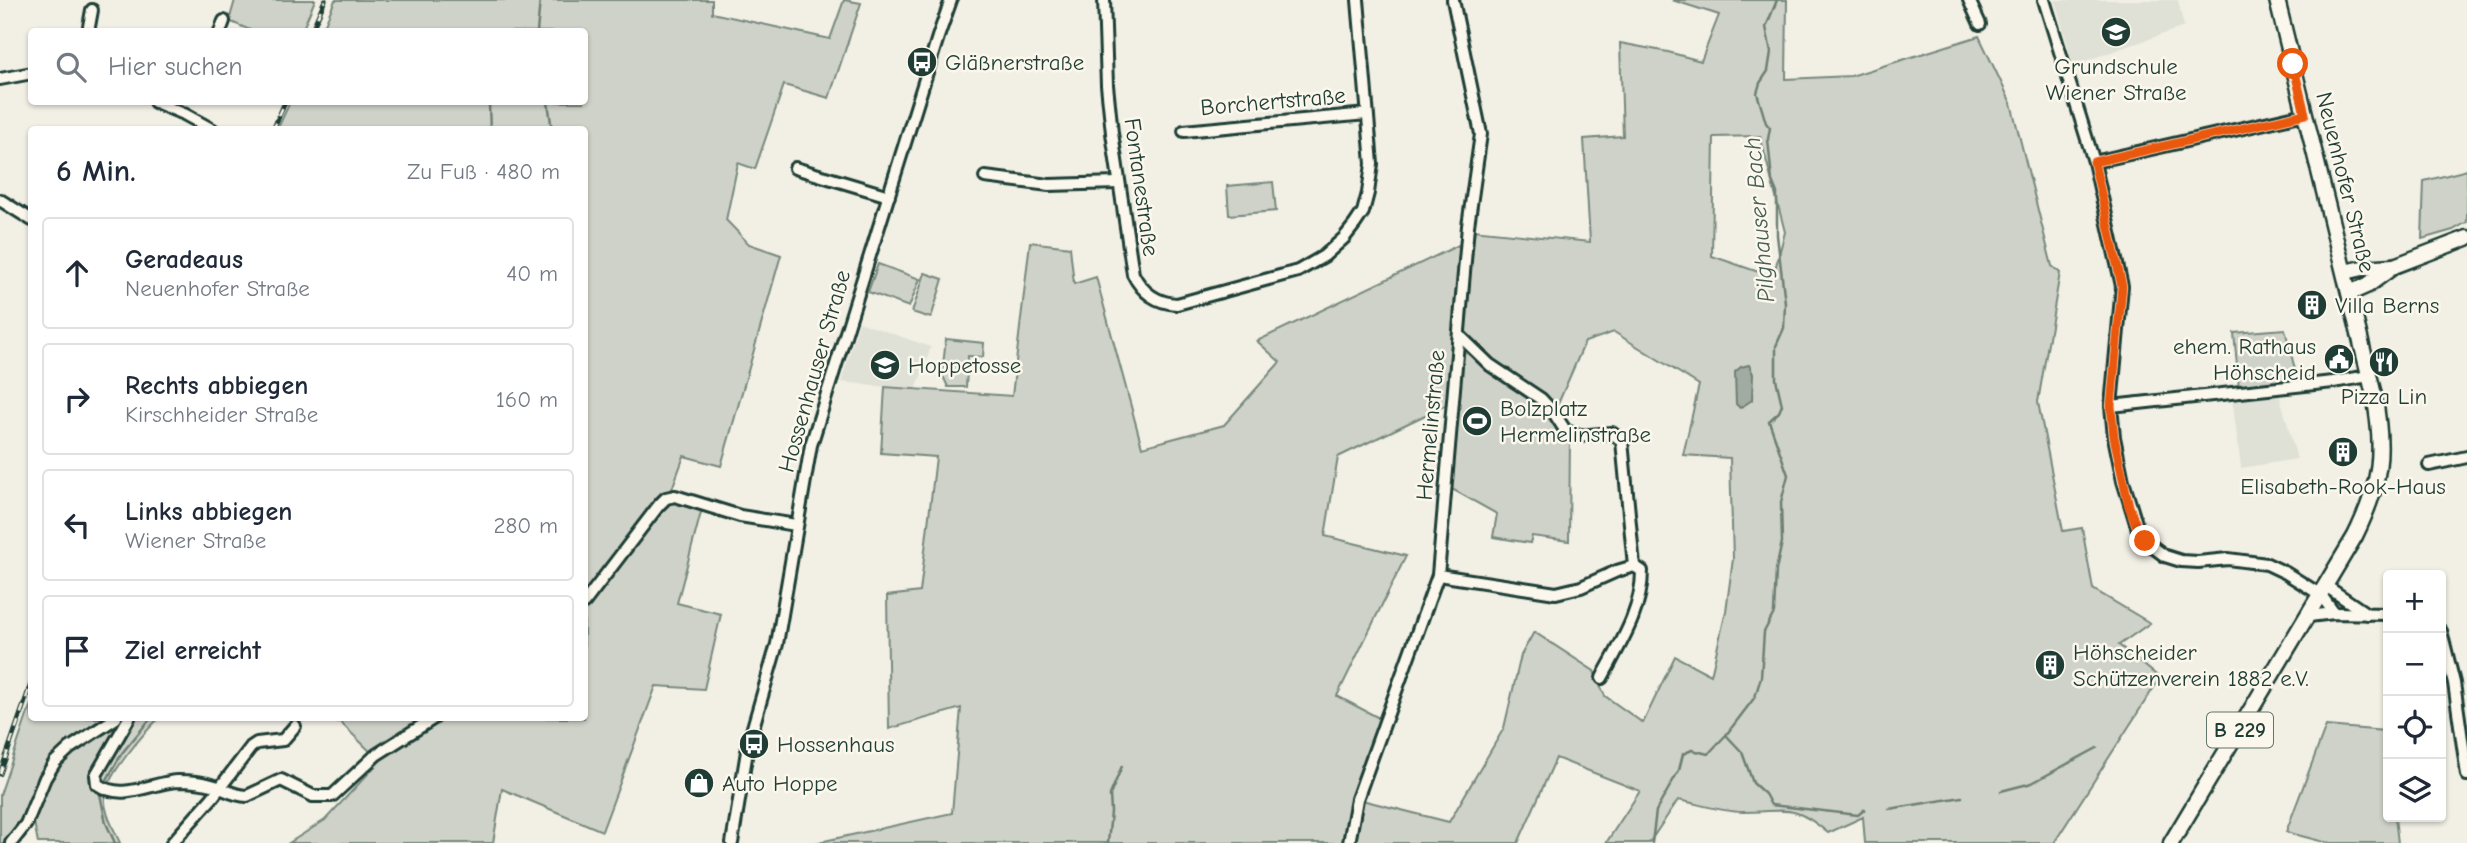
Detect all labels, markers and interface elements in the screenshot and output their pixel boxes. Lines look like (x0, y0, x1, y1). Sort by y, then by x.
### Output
school or university icon: Grundschule Wiener Straße (2099, 15, 2133, 49)
search box (28, 28, 588, 105)
bus stop icon: Gläßnerstraße (905, 45, 939, 79)
icon: search (52, 48, 90, 86)
route start (2277, 48, 2308, 79)
place label: Gläßnerstraße (945, 49, 1084, 76)
text: Hier suchen (108, 52, 243, 82)
place label: Grundschule Wiener Straße (2045, 53, 2187, 106)
street label: Borchertstraße (1199, 82, 1347, 121)
street label: Neuenhofer Straße (2310, 89, 2381, 275)
street label: Fontanestraße (1118, 116, 1165, 258)
water label: Pilghauser Bach (1738, 136, 1780, 304)
text: 6 Min. (56, 154, 136, 189)
text: Zu Fuß · 480 m (407, 158, 560, 185)
text: Geradeaus (125, 245, 243, 275)
icon: ahead (58, 254, 96, 292)
text: 40 m (506, 260, 558, 287)
street label: Hossenhauser Straße (773, 267, 856, 475)
text: Neuenhofer Straße (125, 275, 310, 302)
building icon: Villa Berns (2295, 288, 2329, 322)
place label: Villa Berns (2335, 292, 2439, 319)
place label: ehem. Rathaus Höhscheid (2173, 333, 2316, 386)
public building icon: ehem. Rathaus Höhscheid (2322, 342, 2356, 376)
restaurant icon: Pizza Lin (2367, 345, 2401, 379)
school or university icon: Hoppetosse (868, 348, 902, 382)
street label: Hermelinstraße (1410, 349, 1451, 502)
place label: Hoppetosse (908, 352, 1021, 379)
text: Rechts abbiegen (125, 371, 308, 401)
icon: right (58, 380, 96, 418)
place label: Pizza Lin (2341, 383, 2427, 410)
text: 160 m (496, 386, 558, 413)
place label: Bolzplatz Hermelinstraße (1500, 395, 1651, 448)
text: Kirschheider Straße (125, 401, 318, 428)
sports icon: Bolzplatz Hermelinstraße (1460, 404, 1494, 438)
building icon: Elisabeth-Rook-Haus (2326, 435, 2360, 469)
place label: Elisabeth-Rook-Haus (2240, 473, 2446, 500)
text: Links abbiegen (125, 497, 292, 527)
icon: left (58, 506, 96, 544)
text: 280 m (493, 512, 558, 539)
route end (2129, 525, 2160, 556)
text: Wiener Straße (125, 527, 266, 554)
map controls (2383, 570, 2446, 822)
button: + (2383, 570, 2446, 633)
icon: arrive (58, 632, 96, 670)
button: − (2383, 633, 2446, 696)
text: Ziel erreicht (125, 636, 261, 666)
place label: Höhscheider Schützenverein 1882 e.V. (2073, 639, 2309, 692)
building icon: Höhscheider Schützenverein 1882 e.V. (2033, 648, 2067, 682)
button: locate (2383, 696, 2446, 759)
road number: B 229 (2207, 712, 2273, 748)
bus stop icon: Hossenhaus (737, 727, 771, 761)
place label: Hossenhaus (777, 731, 894, 758)
button: layers (2383, 759, 2446, 822)
shop icon: Auto Hoppe (682, 766, 716, 800)
place label: Auto Hoppe (722, 770, 838, 797)

